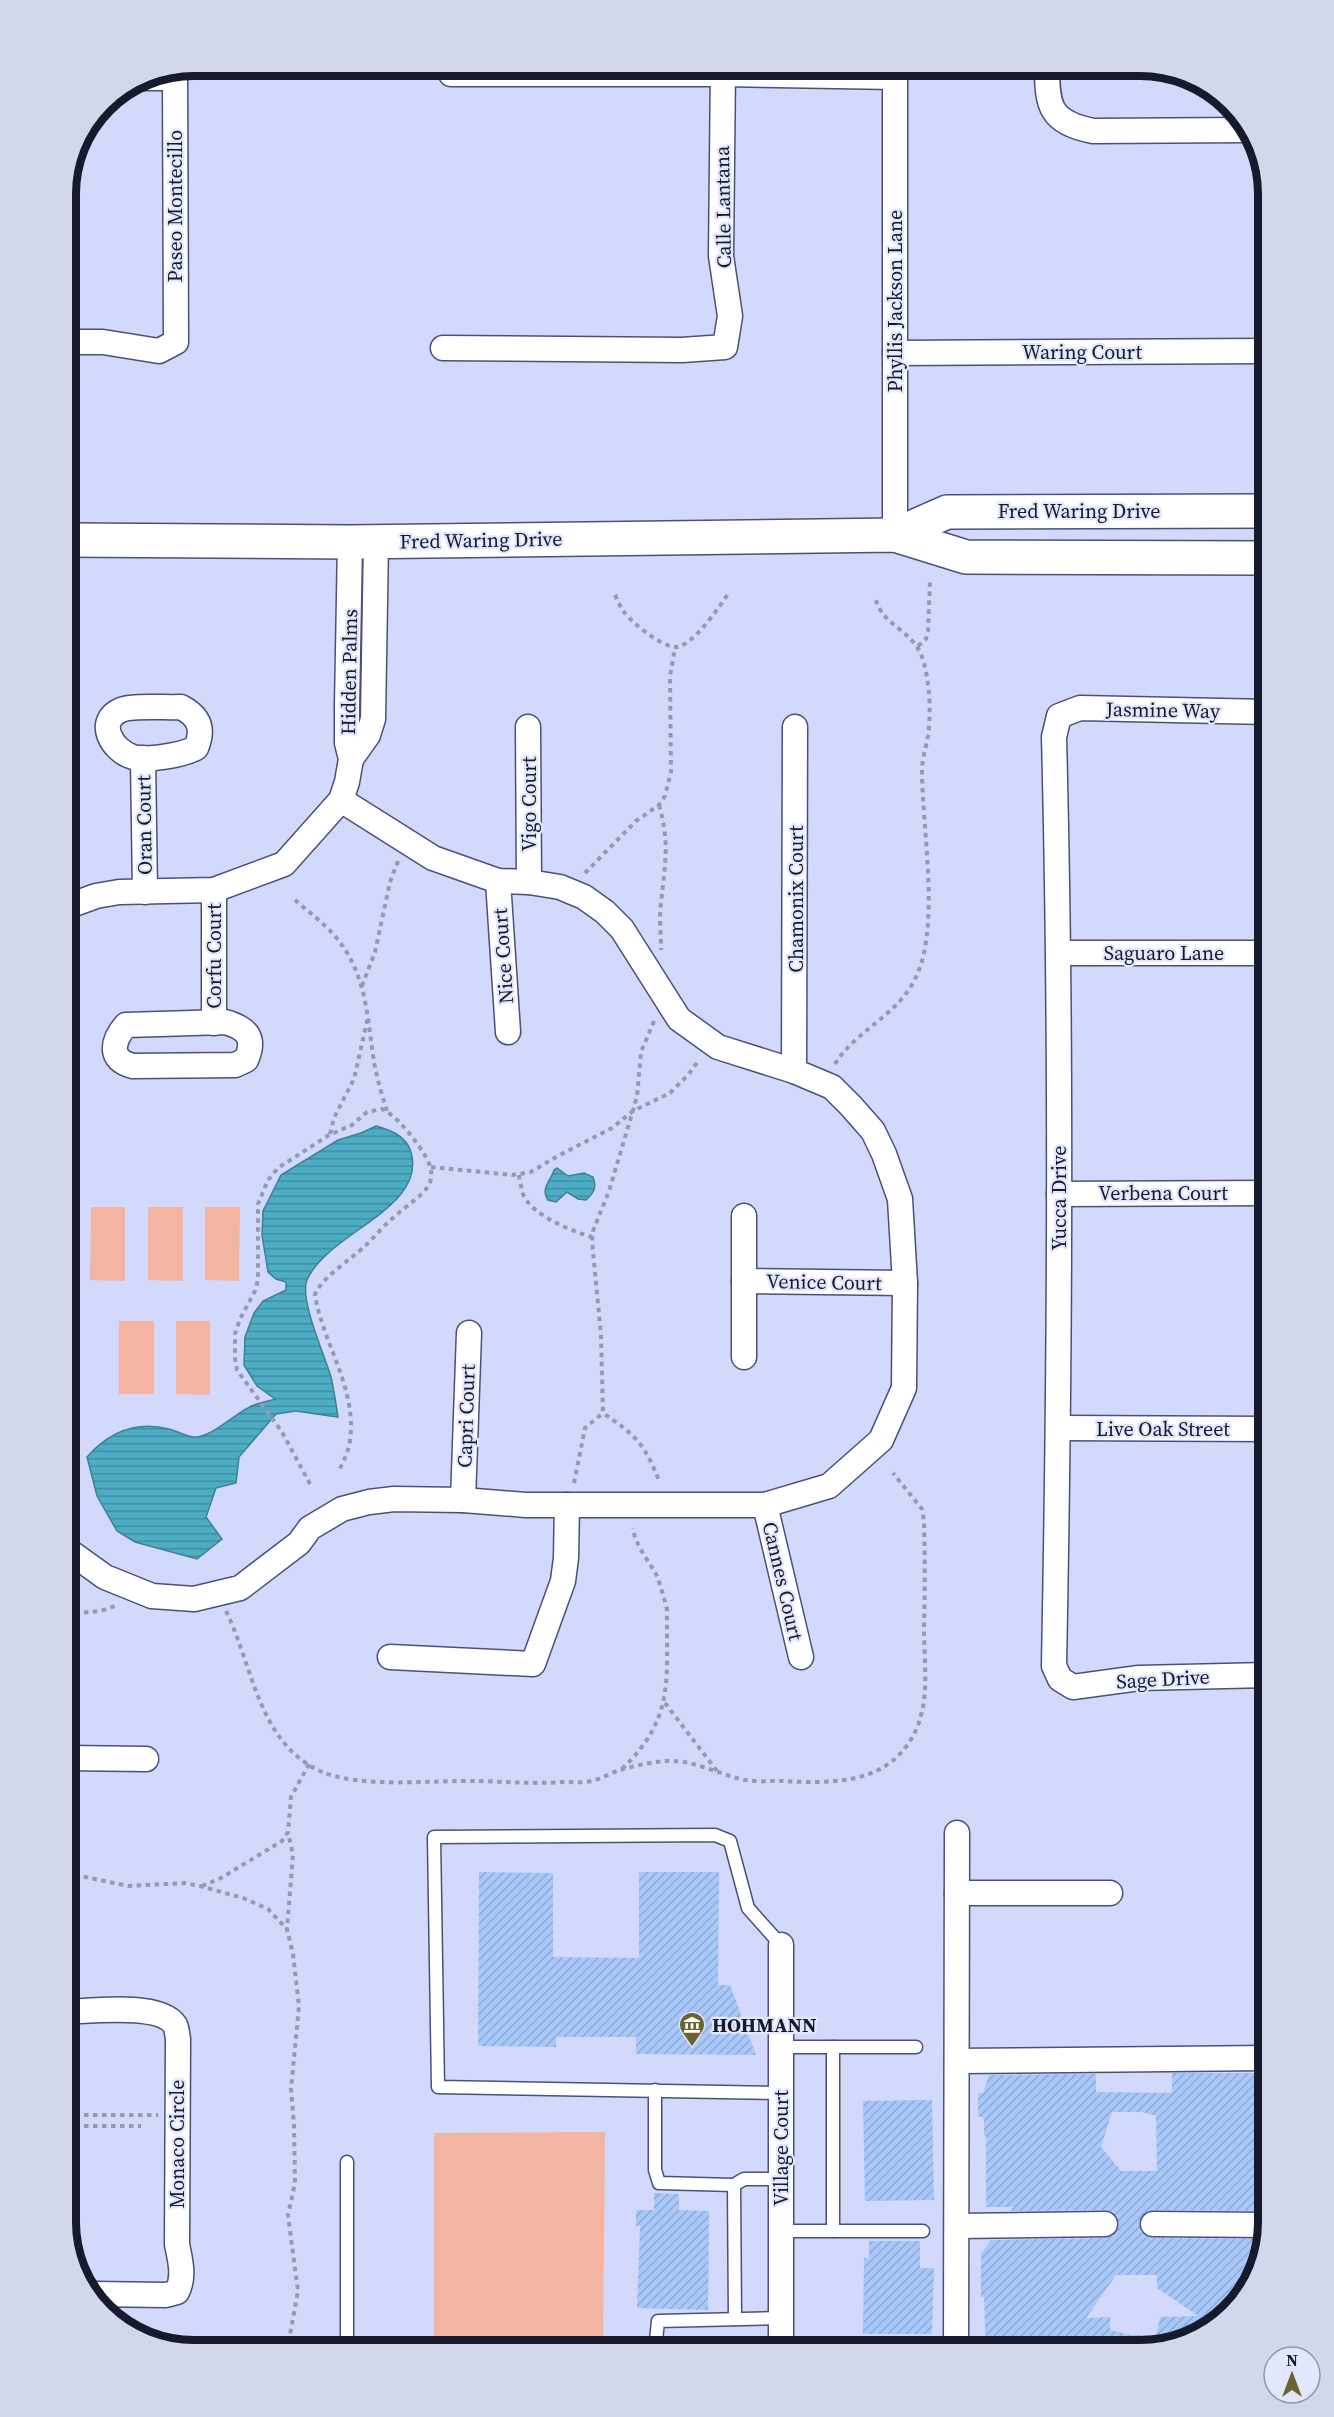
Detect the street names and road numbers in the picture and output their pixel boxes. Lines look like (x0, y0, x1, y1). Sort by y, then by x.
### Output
street label: Paseo Montecillo (161, 130, 189, 282)
street label: Calle Lantana (708, 145, 738, 268)
street label: Phyllis Jackson Lane (881, 210, 909, 392)
street label: Waring Court (1022, 338, 1142, 366)
street label: Fred Waring Drive (998, 497, 1160, 525)
street label: Fred Waring Drive (399, 525, 563, 555)
street label: Hidden Palms (334, 609, 364, 735)
street label: Jasmine Way (1105, 695, 1221, 725)
street label: Vigo Court (515, 756, 543, 852)
street label: Oran Court (129, 774, 159, 875)
street label: Chamonix Court (782, 825, 810, 973)
street label: Corfu Court (200, 903, 228, 1009)
street label: Nice Court (486, 907, 520, 1005)
street label: Saguaro Lane (1104, 939, 1224, 967)
street label: Yucca Drive (1045, 1145, 1073, 1251)
street label: Verbena Court (1098, 1179, 1228, 1207)
street label: Venice Court (766, 1267, 882, 1297)
street label: Capri Court (450, 1363, 482, 1468)
street label: Live Oak Street (1096, 1415, 1230, 1443)
street label: Cannes Court (756, 1519, 810, 1644)
street label: Sage Drive (1116, 1663, 1210, 1695)
street label: Monaco Circle (163, 2080, 191, 2208)
street label: Village Court (767, 2090, 795, 2206)

